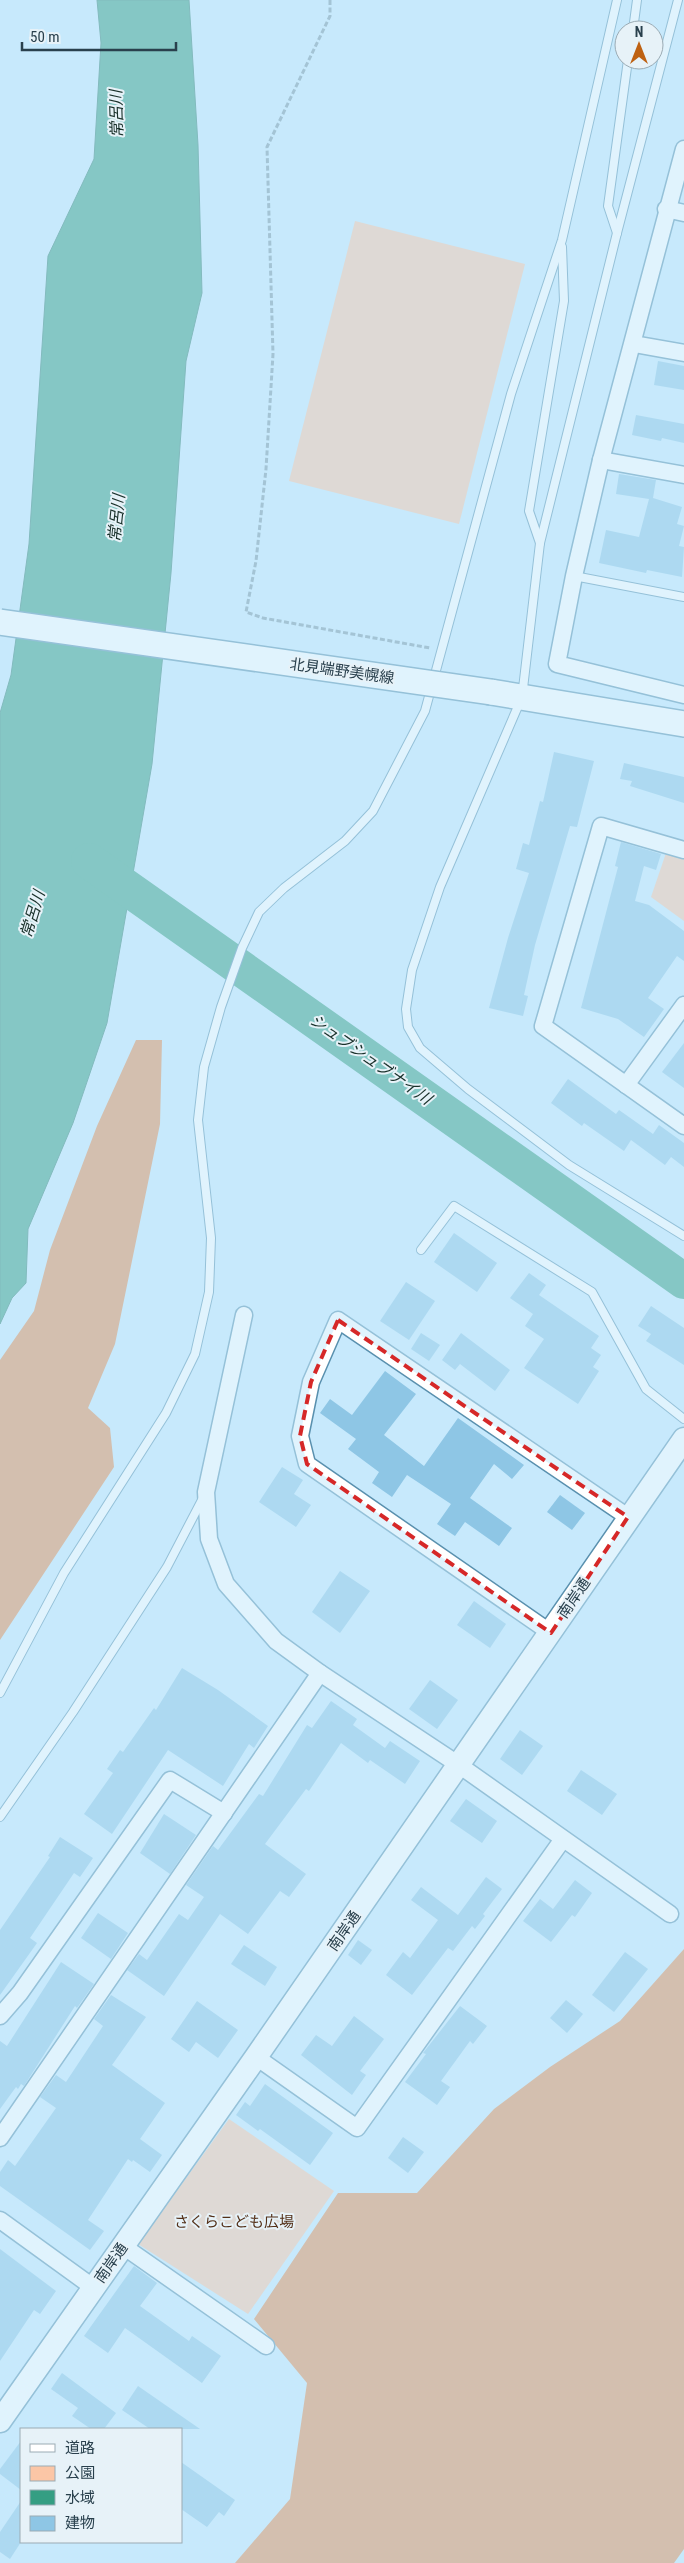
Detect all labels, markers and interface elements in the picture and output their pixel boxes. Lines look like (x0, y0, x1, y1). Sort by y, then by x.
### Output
scale bar (22, 20, 176, 52)
north arrow (614, 20, 664, 70)
text: N (635, 24, 643, 40)
text: 50 m (30, 28, 60, 46)
water label: 常呂川 (106, 88, 127, 138)
water label: 常呂川 (105, 491, 129, 543)
street label: 北見端野美幌線 (289, 655, 395, 687)
water label: 常呂川 (16, 887, 49, 940)
water label: シュブシュブナイ川 (306, 1010, 437, 1110)
street label: 南岸通 (554, 1574, 594, 1622)
street label: 南岸通 (324, 1907, 364, 1955)
park label: さくらこども広場 (174, 2213, 294, 2231)
street label: 南岸通 (91, 2239, 131, 2287)
legend (20, 2428, 182, 2543)
text: 道路 (65, 2439, 95, 2457)
text: 公園 (65, 2464, 95, 2482)
text: 水域 (65, 2489, 95, 2507)
text: 建物 (65, 2514, 95, 2532)

